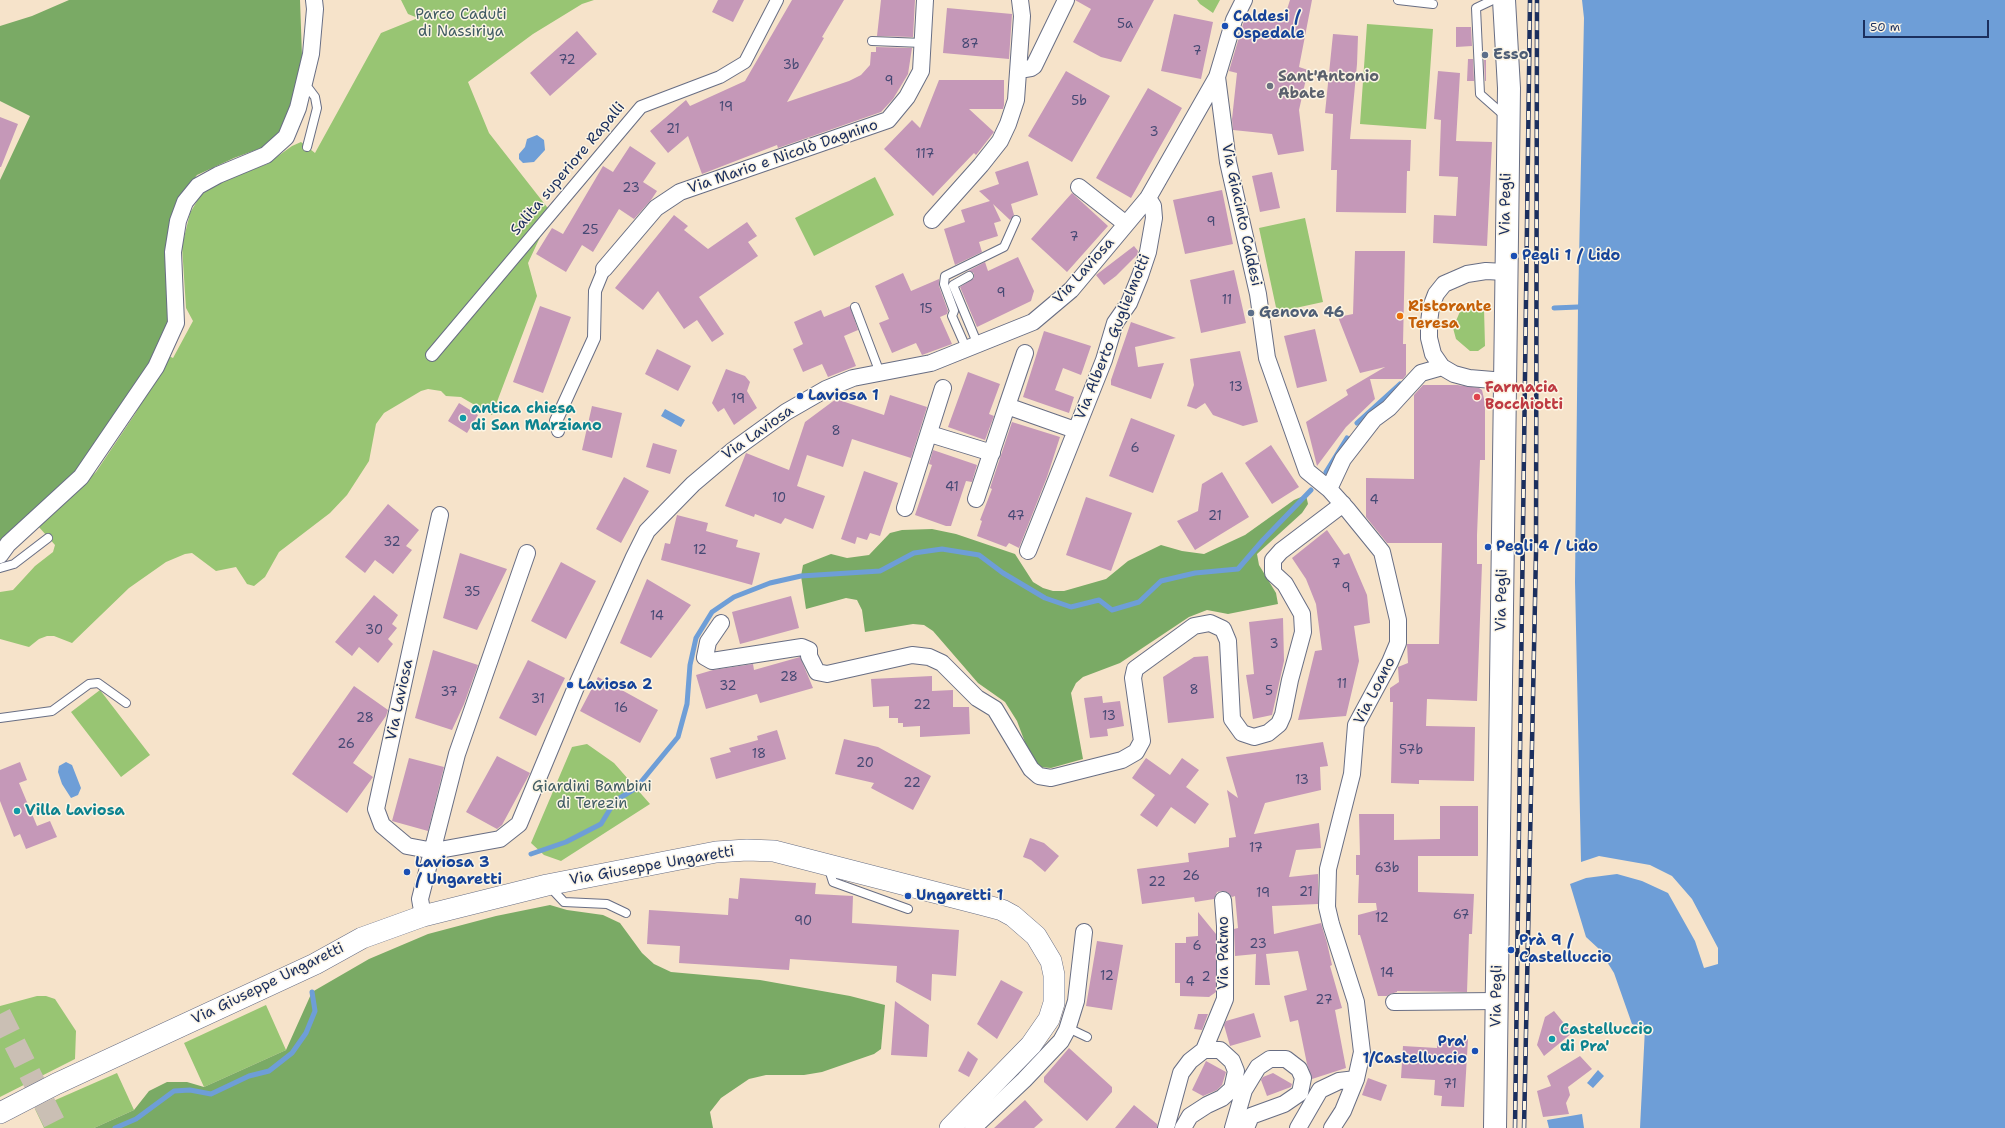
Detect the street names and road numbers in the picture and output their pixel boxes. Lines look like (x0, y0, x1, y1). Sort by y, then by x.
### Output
street label: Salita superiore Rapalli (507, 99, 629, 239)
street label: Via Mario e Nicolò Dagnino (686, 116, 880, 198)
street label: Via Giacinto Caldesi (1217, 142, 1265, 288)
street label: Via Pegli (1496, 172, 1516, 236)
street label: Via Laviosa (1050, 234, 1118, 308)
street label: Via Alberto Guglielmotti (1072, 252, 1154, 422)
street label: Via Laviosa (719, 402, 797, 464)
street label: Via Pegli (1492, 568, 1512, 632)
street label: Via Loano (1350, 654, 1400, 728)
street label: Via Laviosa (383, 658, 417, 742)
street label: Via Giuseppe Ungaretti (568, 843, 736, 889)
street label: Via Patmo (1215, 916, 1233, 990)
street label: Via Giuseppe Ungaretti (189, 939, 347, 1029)
street label: Via Pegli (1487, 964, 1507, 1028)

